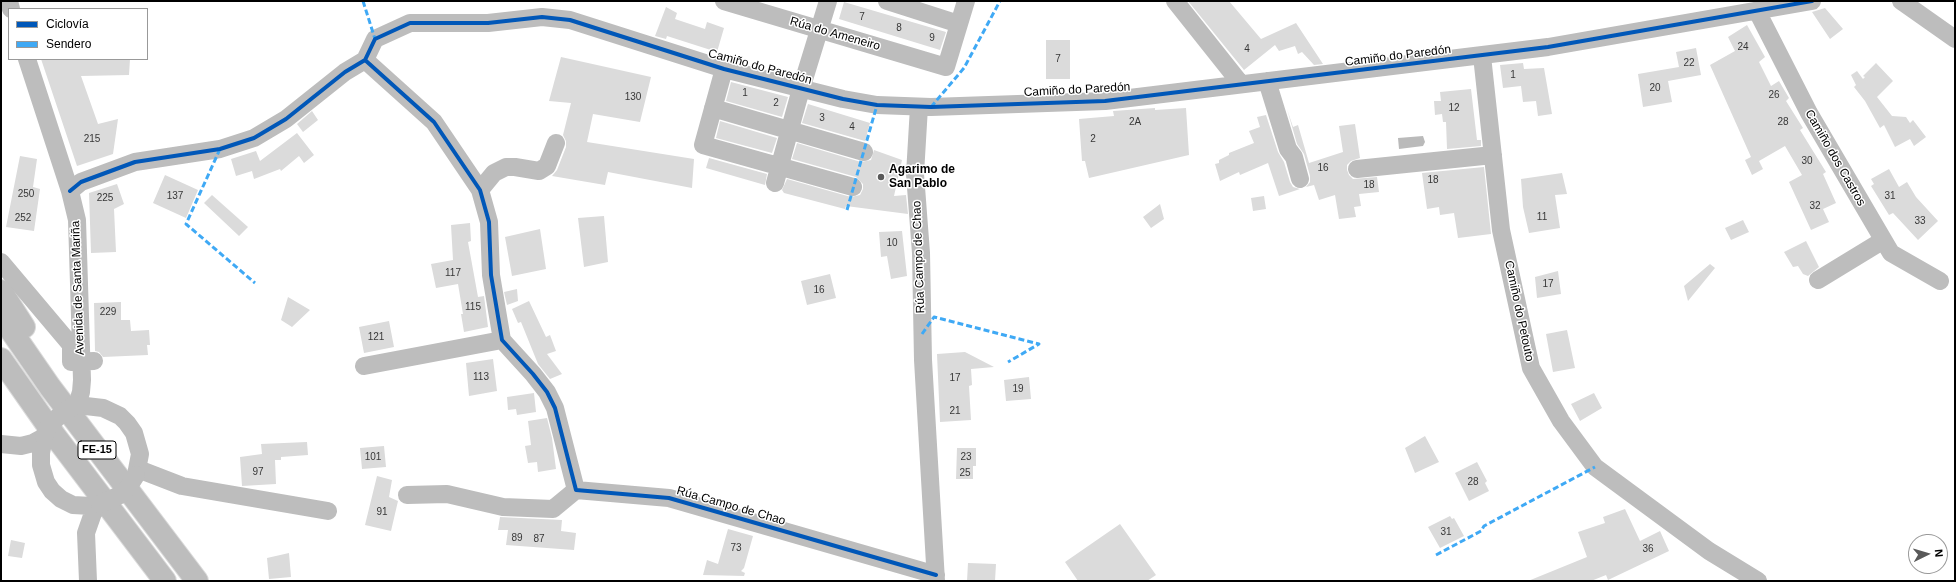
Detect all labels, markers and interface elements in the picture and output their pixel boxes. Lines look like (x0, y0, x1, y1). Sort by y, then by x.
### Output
legend (8, 8, 148, 60)
house number: 7 (859, 11, 865, 23)
street label: Rúa do Ameneiro (788, 14, 882, 54)
text: Ciclovía (46, 17, 89, 31)
house number: 8 (896, 22, 902, 34)
house number: 9 (929, 32, 935, 44)
text: Sendero (46, 37, 91, 51)
house number: 24 (1737, 41, 1749, 53)
street label: Camiño do Paredón (1344, 42, 1452, 70)
house number: 4 (1244, 43, 1250, 55)
street label: Camiño do Paredón (707, 46, 813, 88)
house number: 7 (1055, 53, 1061, 65)
house number: 22 (1683, 57, 1695, 69)
house number: 1 (1510, 69, 1516, 81)
street label: Camiño do Paredón (1023, 80, 1131, 100)
house number: 20 (1649, 82, 1661, 94)
house number: 1 (742, 87, 748, 99)
house number: 26 (1768, 89, 1780, 101)
house number: 130 (625, 91, 641, 103)
house number: 2 (773, 97, 779, 109)
house number: 12 (1448, 102, 1460, 114)
street label: Camiño dos Castros (1802, 107, 1868, 209)
house number: 3 (819, 112, 825, 124)
house number: 2A (1129, 116, 1141, 128)
house number: 28 (1777, 116, 1789, 128)
house number: 4 (849, 121, 855, 133)
house number: 215 (84, 133, 100, 145)
house number: 2 (1090, 133, 1096, 145)
house number: 30 (1801, 155, 1813, 167)
house number: 16 (1317, 162, 1329, 174)
place label: Agarimo de San Pablo (889, 163, 955, 191)
marker: Agarimo de San Pablo (876, 172, 886, 182)
house number: 18 (1427, 174, 1439, 186)
house number: 18 (1363, 179, 1375, 191)
house number: 250 (18, 188, 34, 200)
house number: 137 (167, 190, 183, 202)
house number: 31 (1884, 190, 1896, 202)
house number: 225 (97, 192, 113, 204)
street label: Rúa Campo de Chao (910, 200, 928, 314)
house number: 32 (1809, 200, 1821, 212)
house number: 11 (1537, 211, 1547, 223)
house number: 252 (15, 212, 31, 224)
house number: 33 (1914, 215, 1926, 227)
street label: Avenida de Santa Mariña (68, 221, 88, 355)
house number: 10 (886, 237, 898, 249)
street label: Camiño do Petouto (1501, 259, 1537, 363)
house number: 117 (445, 267, 461, 279)
house number: 17 (1542, 278, 1554, 290)
house number: 16 (813, 284, 825, 296)
house number: 115 (465, 301, 481, 313)
house number: 229 (100, 306, 116, 318)
house number: 121 (368, 331, 384, 343)
house number: 113 (473, 371, 489, 383)
house number: 17 (949, 372, 961, 384)
house number: 19 (1012, 383, 1024, 395)
house number: 21 (949, 405, 961, 417)
road number: FE-15 (78, 441, 116, 459)
house number: 101 (365, 451, 381, 463)
house number: 23 (960, 451, 972, 463)
house number: 97 (252, 466, 264, 478)
house number: 25 (959, 467, 971, 479)
house number: 28 (1467, 476, 1479, 488)
street label: Rúa Campo de Chao (675, 484, 787, 528)
house number: 91 (376, 506, 388, 518)
house number: 31 (1440, 526, 1452, 538)
house number: 89 (511, 532, 523, 544)
house number: 87 (533, 533, 545, 545)
north arrow (1908, 534, 1948, 574)
house number: 73 (730, 542, 742, 554)
house number: 36 (1642, 543, 1654, 555)
text: N (1933, 549, 1945, 558)

